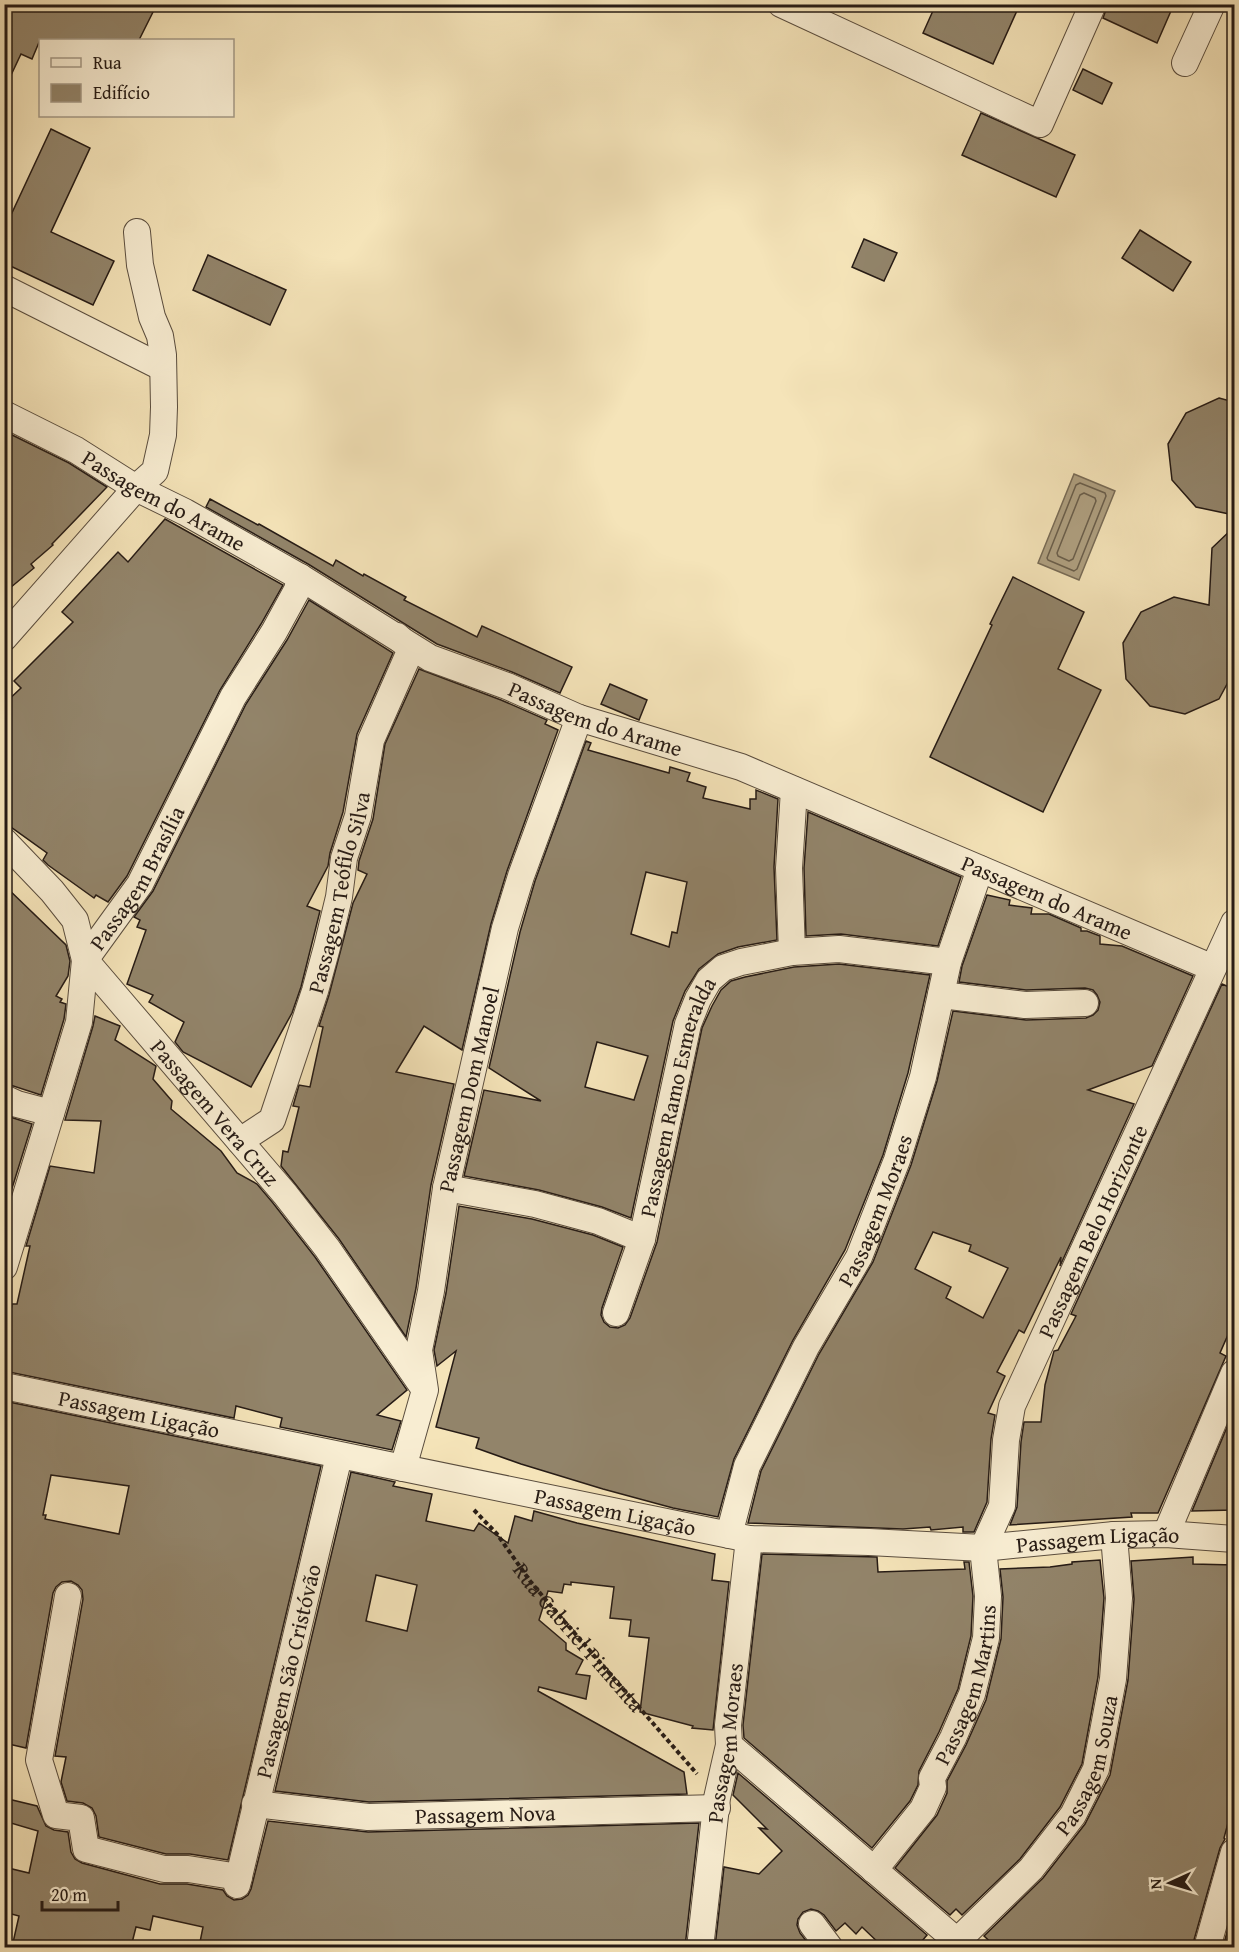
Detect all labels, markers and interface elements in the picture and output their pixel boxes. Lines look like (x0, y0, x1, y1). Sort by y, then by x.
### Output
legend (39, 39, 234, 117)
text: Rua (93, 49, 122, 76)
text: Edifício (93, 79, 150, 106)
street label: Passagem do Arame (76, 442, 252, 559)
street label: Passagem do Arame (503, 673, 686, 764)
street label: Passagem Teófilo Silva (299, 789, 378, 997)
street label: Passagem Brasília (81, 800, 193, 957)
street label: Passagem do Arame (957, 847, 1138, 948)
street label: Passagem Ramo Esmeralda (631, 970, 724, 1220)
street label: Passagem Dom Manoel (430, 983, 507, 1195)
street label: Passagem Vera Cruz (143, 1032, 288, 1193)
street label: Passagem Belo Horizonte (1030, 1119, 1155, 1343)
street label: Passagem Moraes (829, 1130, 920, 1292)
street label: Passagem Ligação (56, 1382, 223, 1446)
street label: Passagem Ligação (532, 1479, 699, 1544)
street label: Passagem Ligação (1015, 1518, 1181, 1561)
street label: Rua Gabriel Pimenta (506, 1556, 653, 1719)
street label: Passagem São Cristóvão (247, 1561, 329, 1781)
street label: Passagem Martins (926, 1604, 1004, 1770)
street label: Passagem Moraes (698, 1661, 751, 1825)
street label: Passagem Souza (1047, 1692, 1126, 1842)
street label: Passagem Nova (415, 1796, 556, 1832)
north arrow (1140, 1853, 1200, 1913)
scale bar (42, 1874, 118, 1912)
text: N (1143, 1878, 1167, 1890)
text: 20 m (51, 1881, 87, 1908)

